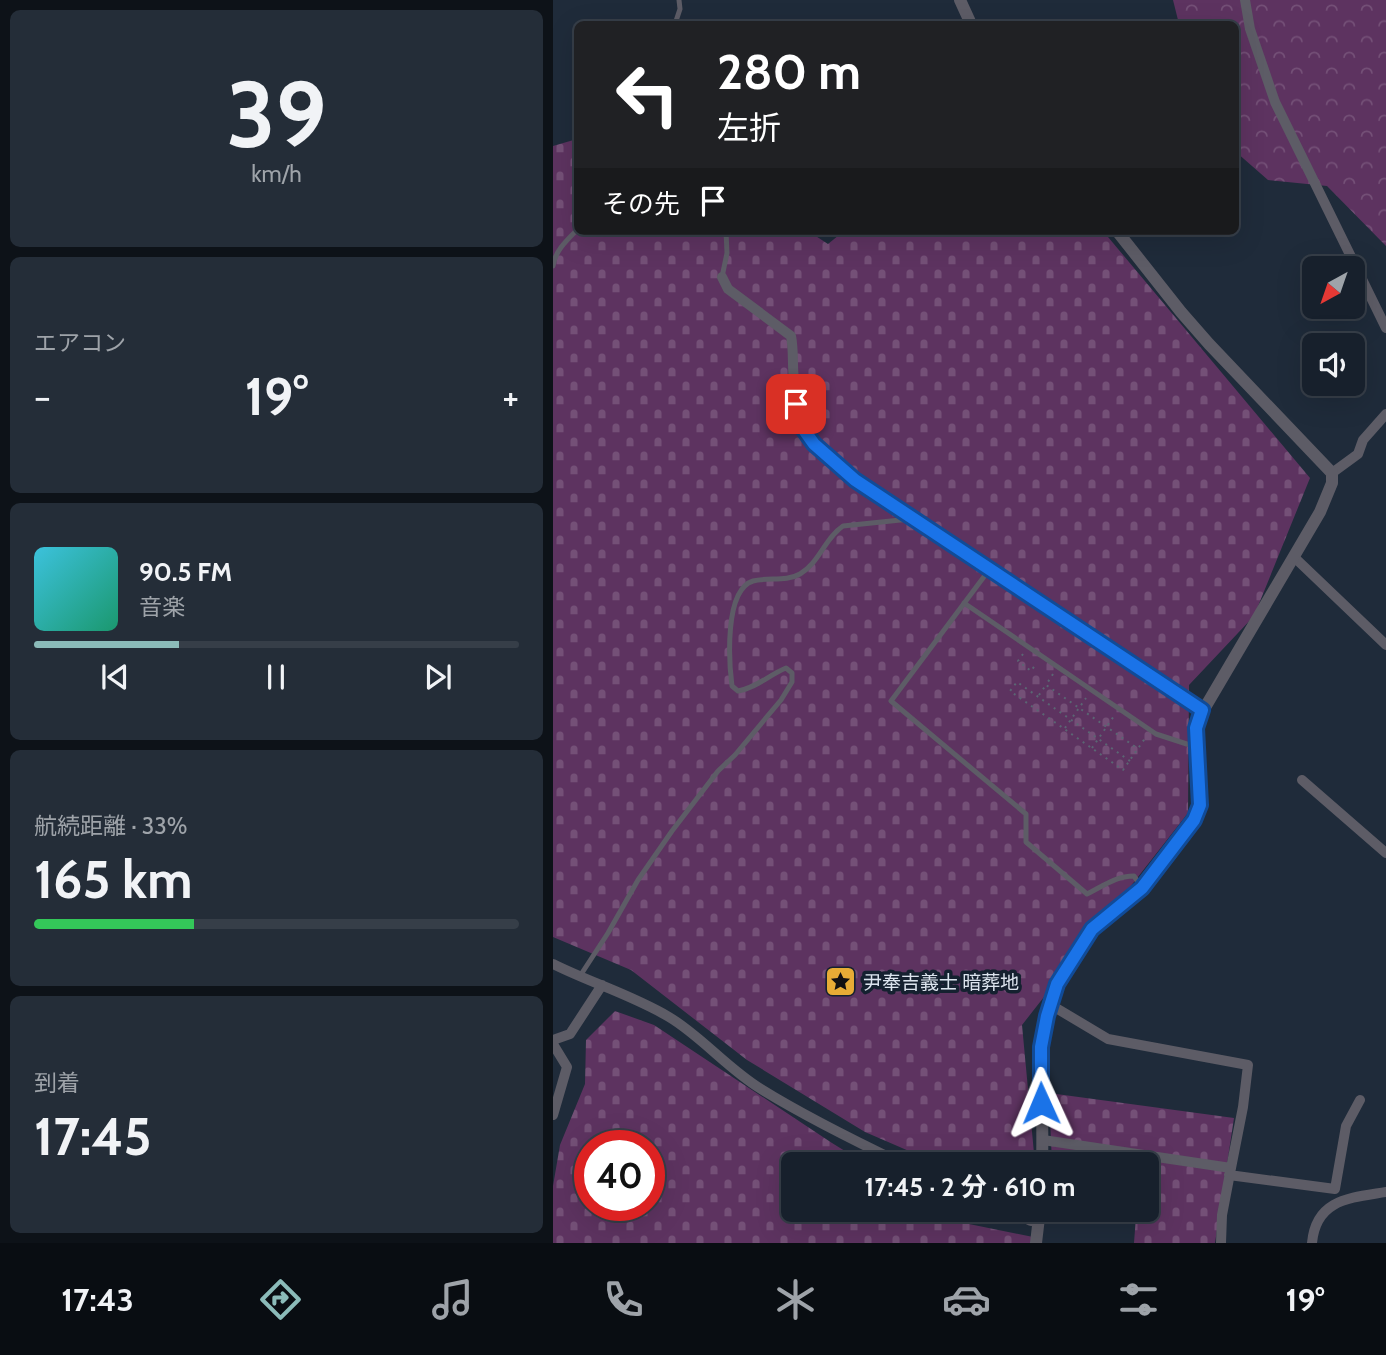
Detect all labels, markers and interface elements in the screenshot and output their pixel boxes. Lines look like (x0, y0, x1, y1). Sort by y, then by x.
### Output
text: 280 m (717, 42, 861, 101)
icon: left (602, 49, 693, 140)
text: 39 (226, 59, 327, 170)
text: 左折 (717, 108, 781, 147)
text: km/h (251, 160, 302, 188)
icon: arrive (694, 182, 732, 220)
text: その先 (602, 188, 680, 220)
north arrow (1302, 256, 1365, 318)
map controls (1302, 256, 1365, 396)
text: エアコン (34, 329, 126, 357)
button: sound (1302, 333, 1365, 396)
text: 19° (245, 365, 308, 428)
text: − (34, 373, 51, 420)
text: + (502, 373, 519, 420)
pin (766, 374, 826, 434)
icon: arrive (777, 385, 815, 423)
text: 90.5 FM (139, 556, 232, 588)
text: 音楽 (139, 593, 185, 621)
icon: previous (96, 658, 134, 696)
icon: pause (257, 658, 295, 696)
icon: next (419, 658, 457, 696)
text: 航続距離 · 33% (34, 812, 187, 840)
text: 165 km (34, 848, 192, 911)
place icon: 尹奉吉義士 暗葬地 (823, 965, 857, 999)
place label: 尹奉吉義士 暗葬地 (863, 971, 1019, 994)
position arrow (1004, 1066, 1078, 1140)
text: 到着 (34, 1069, 80, 1097)
text: 17:45 (34, 1105, 151, 1168)
speed limit sign: 40 (574, 1130, 665, 1221)
text: 17:45 · 2 分 · 610 m (865, 1171, 1075, 1203)
icon: directions (256, 1275, 305, 1324)
icon: music (428, 1275, 477, 1324)
icon: phone (599, 1275, 648, 1324)
icon: climate (771, 1275, 820, 1324)
icon: car (942, 1275, 991, 1324)
icon: filters (1114, 1275, 1163, 1324)
text: 17:43 (61, 1280, 134, 1319)
text: 19° (1286, 1280, 1325, 1319)

